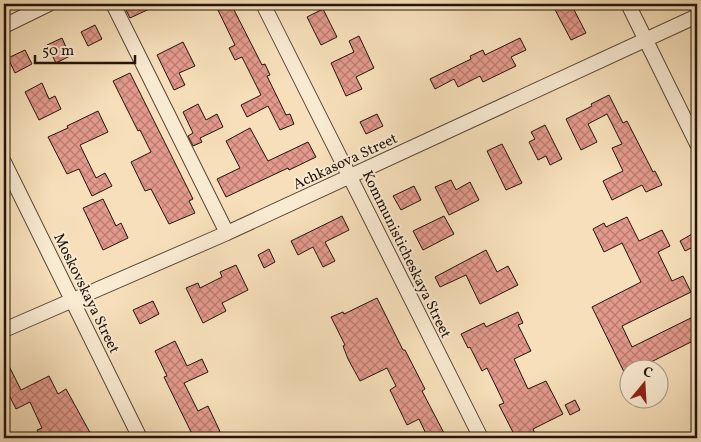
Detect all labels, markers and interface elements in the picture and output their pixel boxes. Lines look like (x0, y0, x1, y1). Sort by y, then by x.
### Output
scale bar (35, 32, 135, 64)
text: 50 m (42, 41, 74, 62)
street label: Achkasova Street (290, 129, 401, 196)
street label: Kommunisticheskaya Street (356, 167, 455, 342)
street label: Moskovskaya Street (47, 230, 124, 357)
north arrow (618, 360, 668, 410)
text: С (640, 363, 655, 383)

